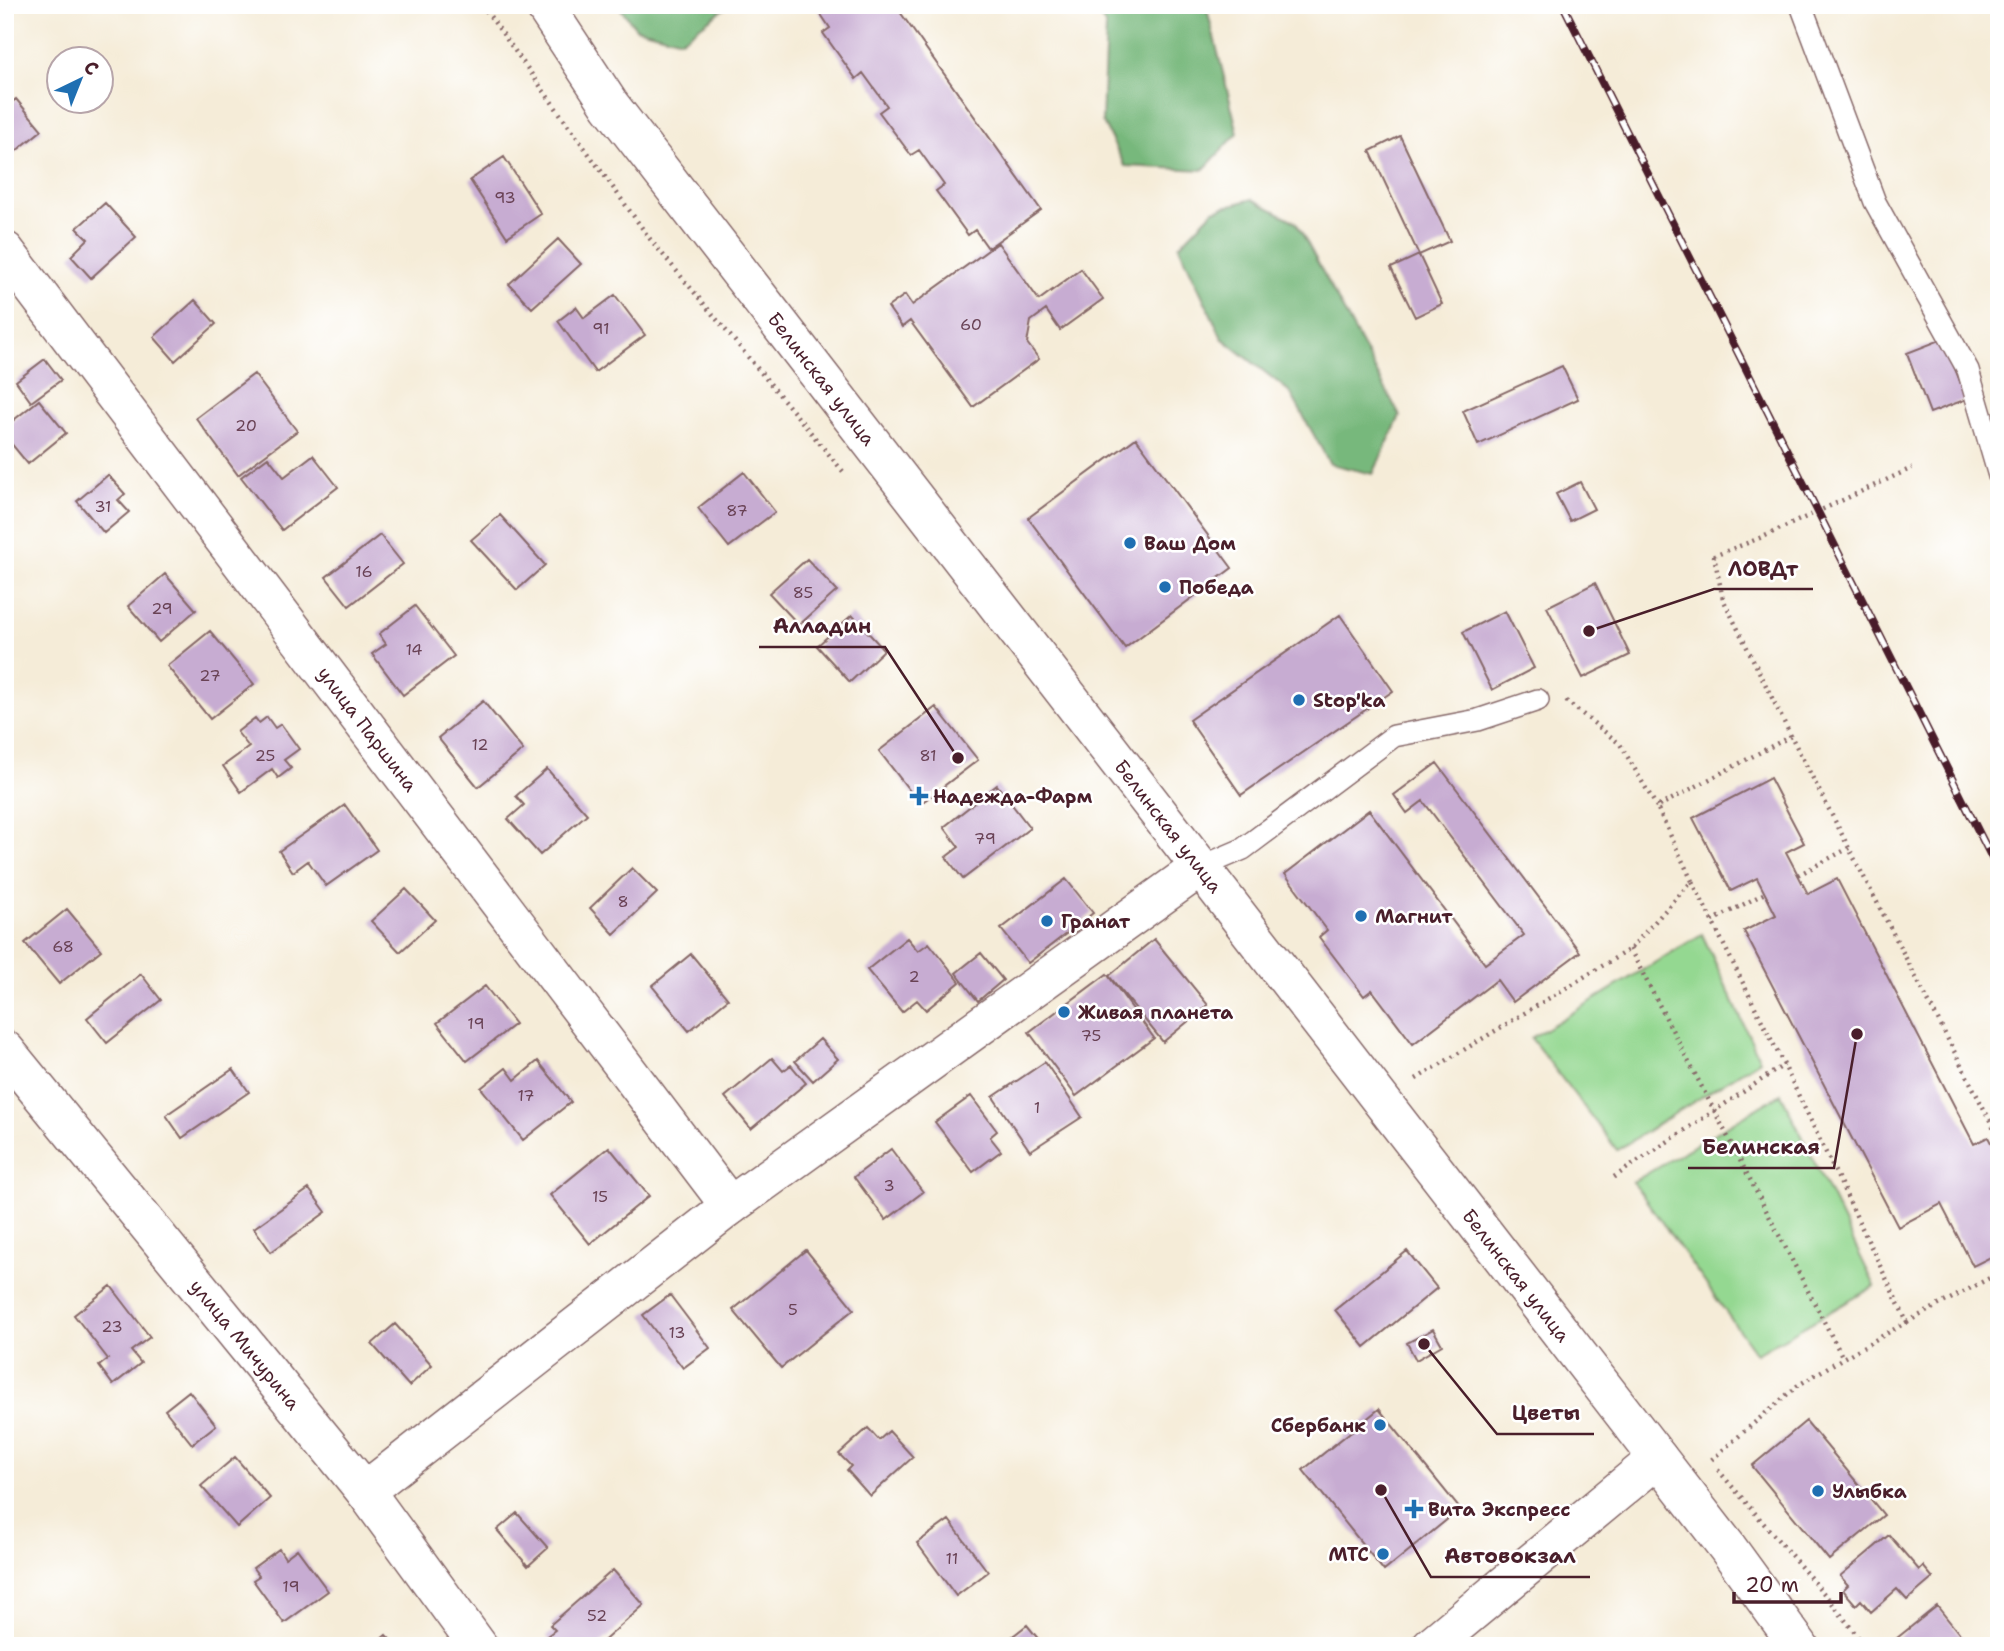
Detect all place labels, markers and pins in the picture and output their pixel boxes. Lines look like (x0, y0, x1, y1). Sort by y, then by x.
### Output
place label: Ваш Дом (1144, 531, 1236, 556)
marker: Ваш Дом (1122, 535, 1138, 551)
callout: ЛОВДт (1714, 547, 1813, 589)
place label: Победа (1179, 575, 1254, 600)
marker: Победа (1157, 579, 1173, 595)
callout: Алладин (759, 605, 885, 647)
place label: Stop'ka (1313, 688, 1386, 713)
marker: Stop'ka (1291, 692, 1307, 708)
place label: Надежда-Фарм (933, 784, 1092, 809)
marker: Надежда-Фарм (911, 788, 927, 804)
place label: Магнит (1375, 904, 1453, 929)
marker: Магнит (1353, 908, 1369, 924)
place label: Гранат (1061, 909, 1131, 934)
marker: Гранат (1039, 913, 1055, 929)
place label: Живая планета (1078, 1000, 1233, 1025)
marker: Живая планета (1056, 1004, 1072, 1020)
callout: Белинская (1688, 1126, 1834, 1168)
callout: Цветы (1497, 1392, 1594, 1434)
place label: Сбербанк (1271, 1413, 1366, 1438)
marker: Сбербанк (1372, 1417, 1388, 1433)
place label: Улыбка (1832, 1479, 1907, 1504)
marker: Улыбка (1810, 1483, 1826, 1499)
place label: Вита Экспресс (1428, 1497, 1571, 1522)
marker: Вита Экспресс (1406, 1501, 1422, 1517)
callout: Автовокзал (1431, 1535, 1590, 1577)
place label: МТС (1328, 1542, 1369, 1567)
marker: МТС (1375, 1546, 1391, 1562)

